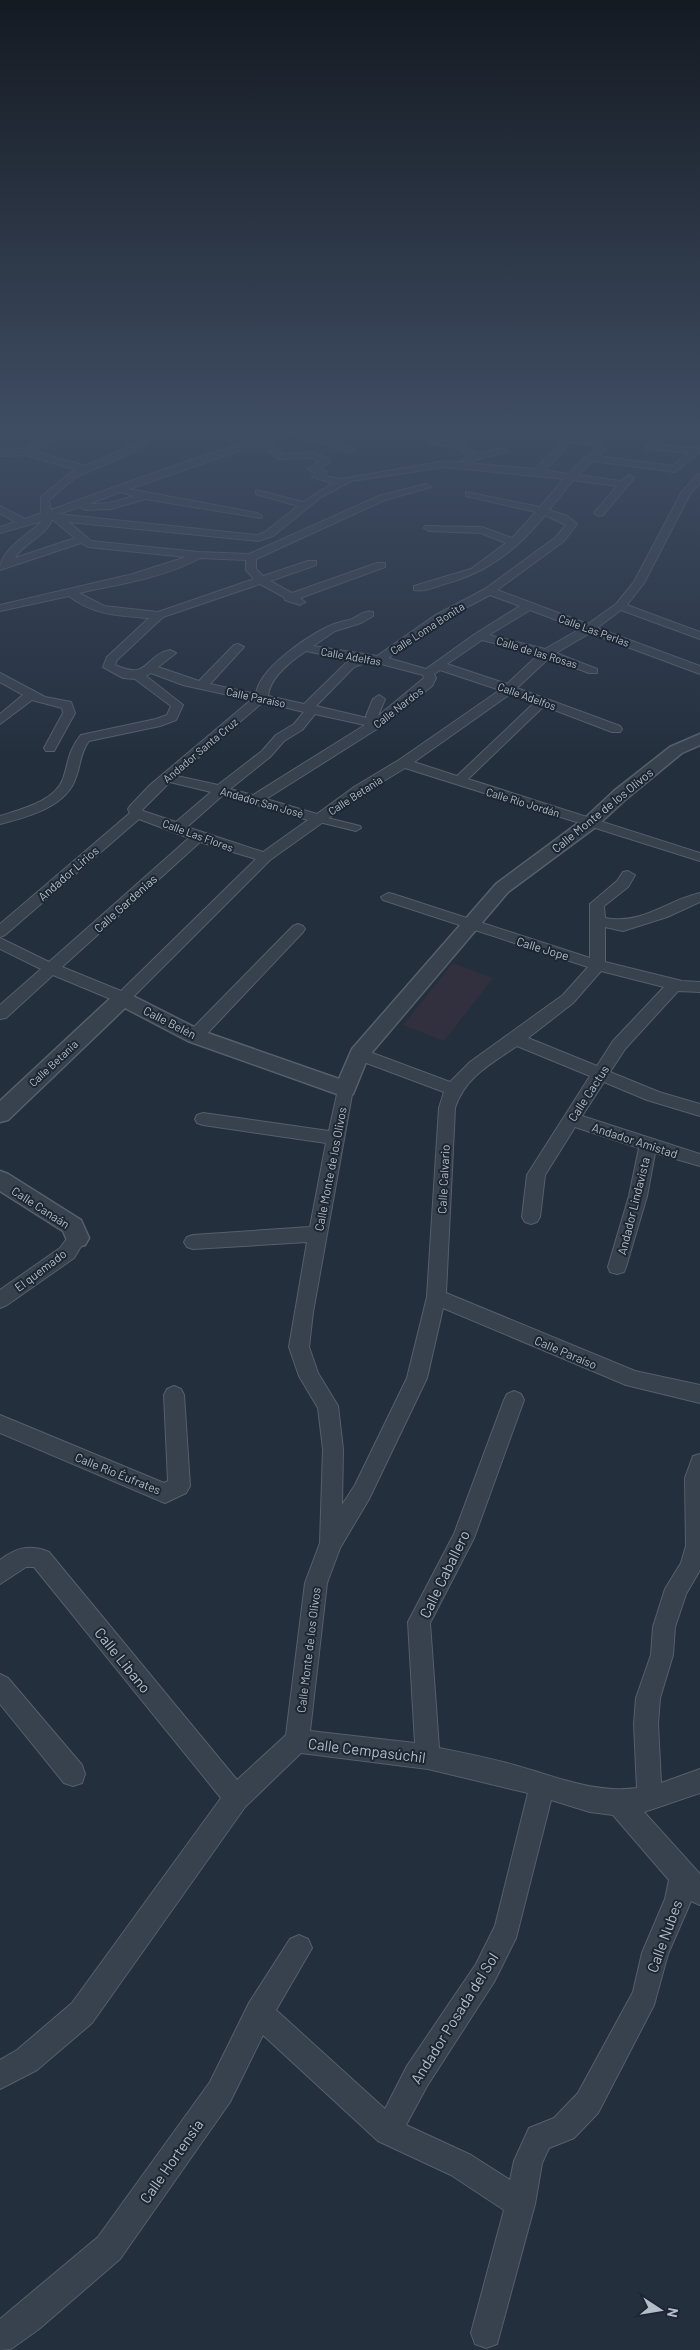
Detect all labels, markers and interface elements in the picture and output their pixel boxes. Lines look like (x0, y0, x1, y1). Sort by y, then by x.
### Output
street label: Calle Loma Bonita (387, 599, 467, 657)
street label: Calle Las Perlas (557, 611, 631, 649)
street label: Calle de las Rosas (495, 634, 579, 670)
street label: Calle Adelfas (320, 644, 382, 668)
street label: Calle Adelfos (496, 679, 558, 713)
street label: Calle Paraíso (225, 684, 287, 710)
street label: Calle Nardos (370, 684, 426, 730)
street label: Andador Santa Cruz (160, 715, 240, 785)
street label: Calle Monte de los Olivos (549, 765, 656, 855)
street label: Calle Betania (325, 773, 385, 817)
street label: Andador San José (219, 784, 305, 820)
street label: Calle Río Jordán (485, 785, 562, 819)
street label: Calle Las Flores (161, 816, 235, 854)
street label: Andador Lirios (35, 843, 101, 903)
street label: Calle Gardenias (91, 871, 159, 935)
street label: Calle Jope (515, 933, 571, 963)
street label: Calle Belén (141, 1003, 199, 1041)
street label: Calle Betania (26, 1037, 80, 1089)
street label: Calle Cactus (565, 1062, 611, 1124)
street label: Calle Monte de los Olivos (311, 1106, 349, 1232)
street label: Andador Amistad (590, 1120, 680, 1160)
street label: Calle Calvario (434, 1144, 452, 1214)
street label: Andador Lindavista (614, 1156, 652, 1256)
street label: Calle Canaán (9, 1183, 73, 1231)
street label: El quemado (11, 1246, 69, 1294)
street label: Calle Paraíso (533, 1333, 599, 1371)
street label: Calle Río Éufrates (73, 1449, 163, 1497)
street label: Calle Caballero (415, 1527, 473, 1621)
street label: Calle Monte de los Olivos (293, 1586, 323, 1713)
street label: Calle Libano (91, 1624, 155, 1696)
street label: Calle Cempasúchil (307, 1734, 427, 1766)
street label: Calle Nubes (643, 1897, 685, 1975)
street label: Andador Posada del Sol (406, 1949, 502, 2087)
street label: Calle Hortensia (135, 2116, 207, 2206)
north arrow (635, 2285, 685, 2335)
text: N (664, 2306, 682, 2319)

